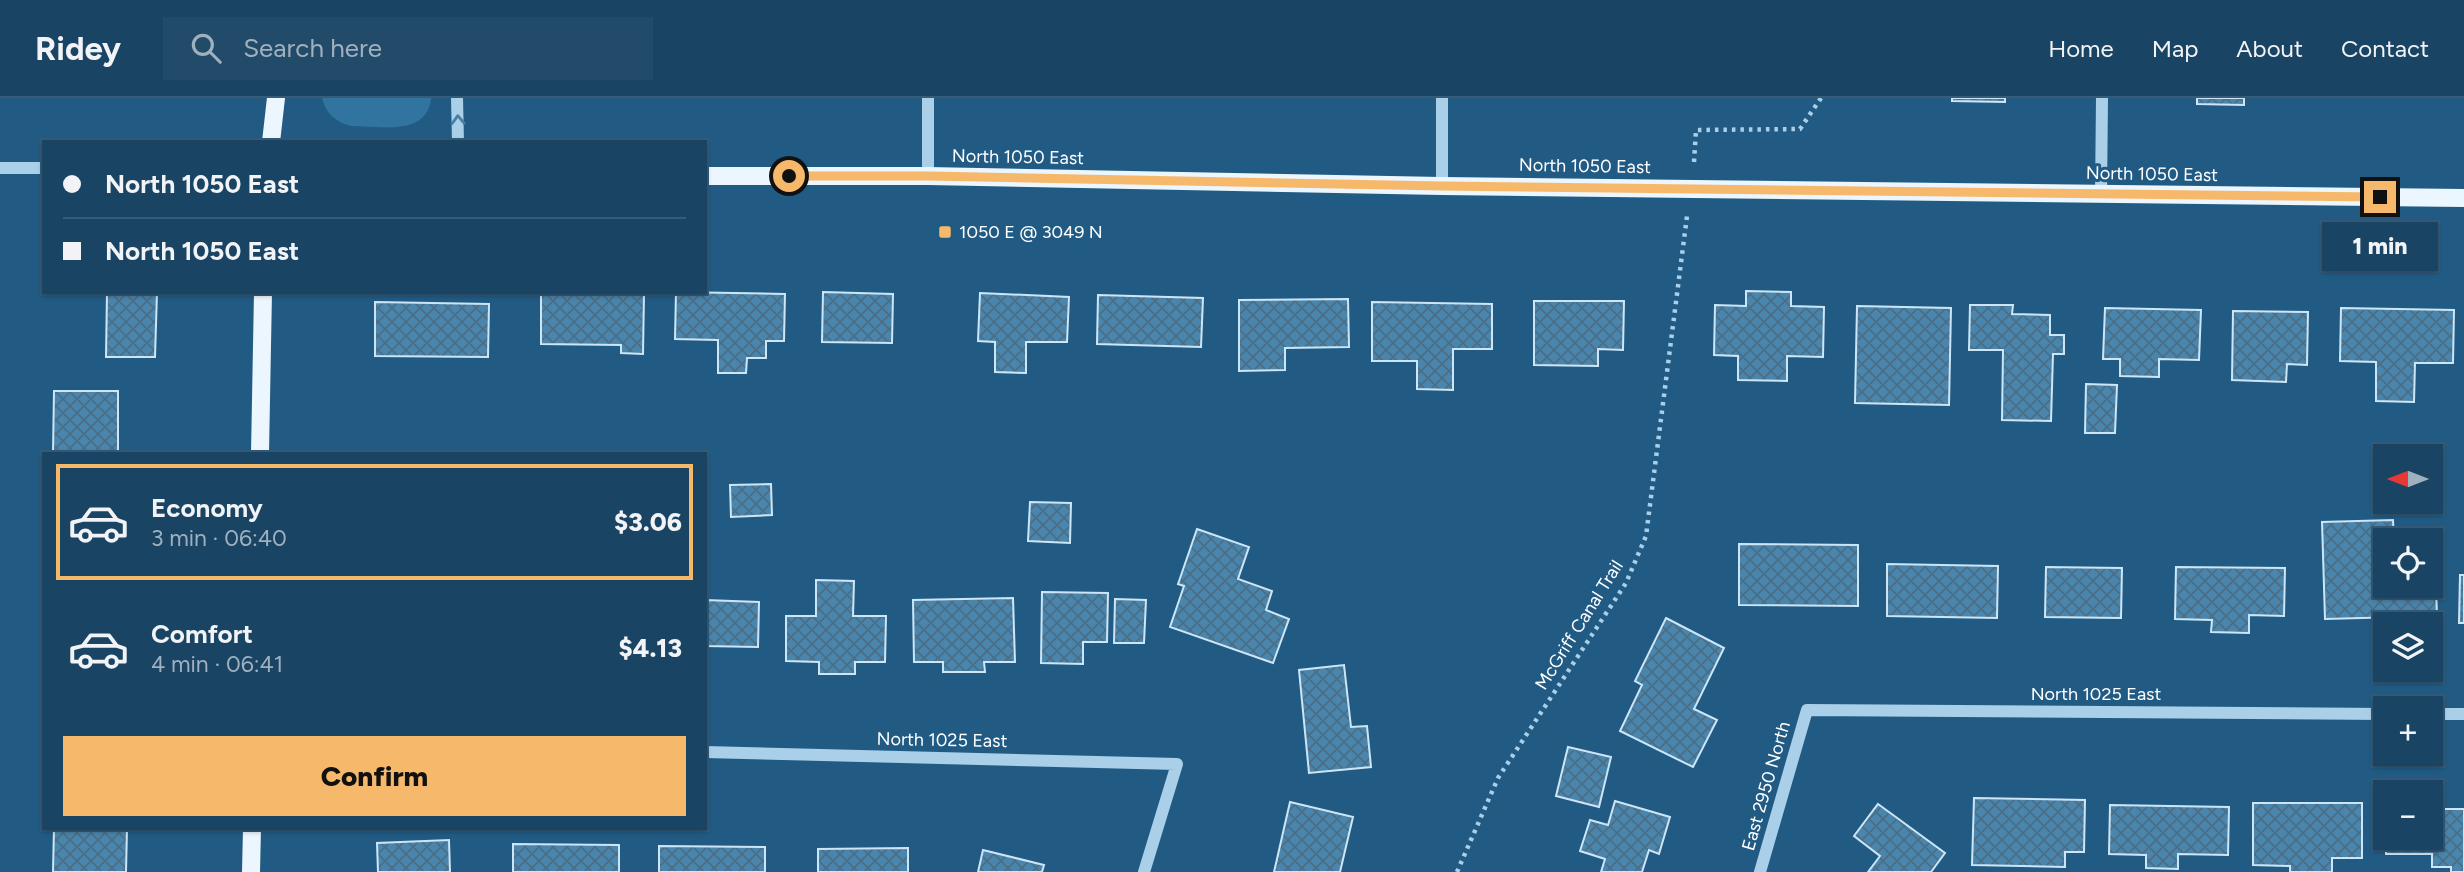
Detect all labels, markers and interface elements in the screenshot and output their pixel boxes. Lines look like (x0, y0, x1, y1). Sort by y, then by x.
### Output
search box (163, 17, 653, 80)
text: Ridey (35, 29, 121, 68)
icon: search (187, 29, 225, 67)
text: Search here (243, 32, 382, 64)
text: Home (2048, 34, 2114, 63)
text: Map (2152, 34, 2198, 63)
text: About (2236, 34, 2303, 63)
text: Contact (2341, 34, 2429, 63)
one-way arrow (450, 114, 465, 125)
street label: North 1050 East (952, 145, 1084, 169)
street label: North 1050 East (1519, 154, 1651, 178)
route start (773, 160, 805, 192)
street label: North 1050 East (2086, 162, 2218, 186)
text: North 1050 East (105, 168, 299, 200)
route end (2364, 181, 2396, 213)
place label: 1050 E @ 3049 N (959, 221, 1103, 243)
callout: 1 min (2322, 222, 2438, 270)
marker: 1050 E @ 3049 N (937, 224, 953, 240)
text: 1 min (2353, 232, 2407, 260)
text: North 1050 East (105, 235, 299, 267)
north arrow (2373, 444, 2443, 514)
map controls (2373, 444, 2443, 850)
icon: car (67, 491, 130, 554)
text: Economy (151, 492, 263, 524)
text: $3.06 (614, 506, 682, 538)
text: 3 min · 06:40 (151, 524, 287, 552)
button: locate (2373, 528, 2443, 598)
street label: McGriff Canal Trail (1530, 556, 1628, 694)
button: layers (2373, 612, 2443, 682)
icon: car (67, 617, 130, 680)
text: Comfort (151, 618, 253, 650)
text: $4.13 (618, 632, 682, 664)
text: 4 min · 06:41 (151, 650, 283, 678)
street label: North 1025 East (2031, 683, 2161, 705)
button: + (2373, 696, 2443, 766)
street label: East 2950 North (1737, 719, 1795, 853)
street label: North 1025 East (877, 728, 1008, 752)
button: Confirm (63, 736, 686, 816)
button: − (2373, 780, 2443, 850)

